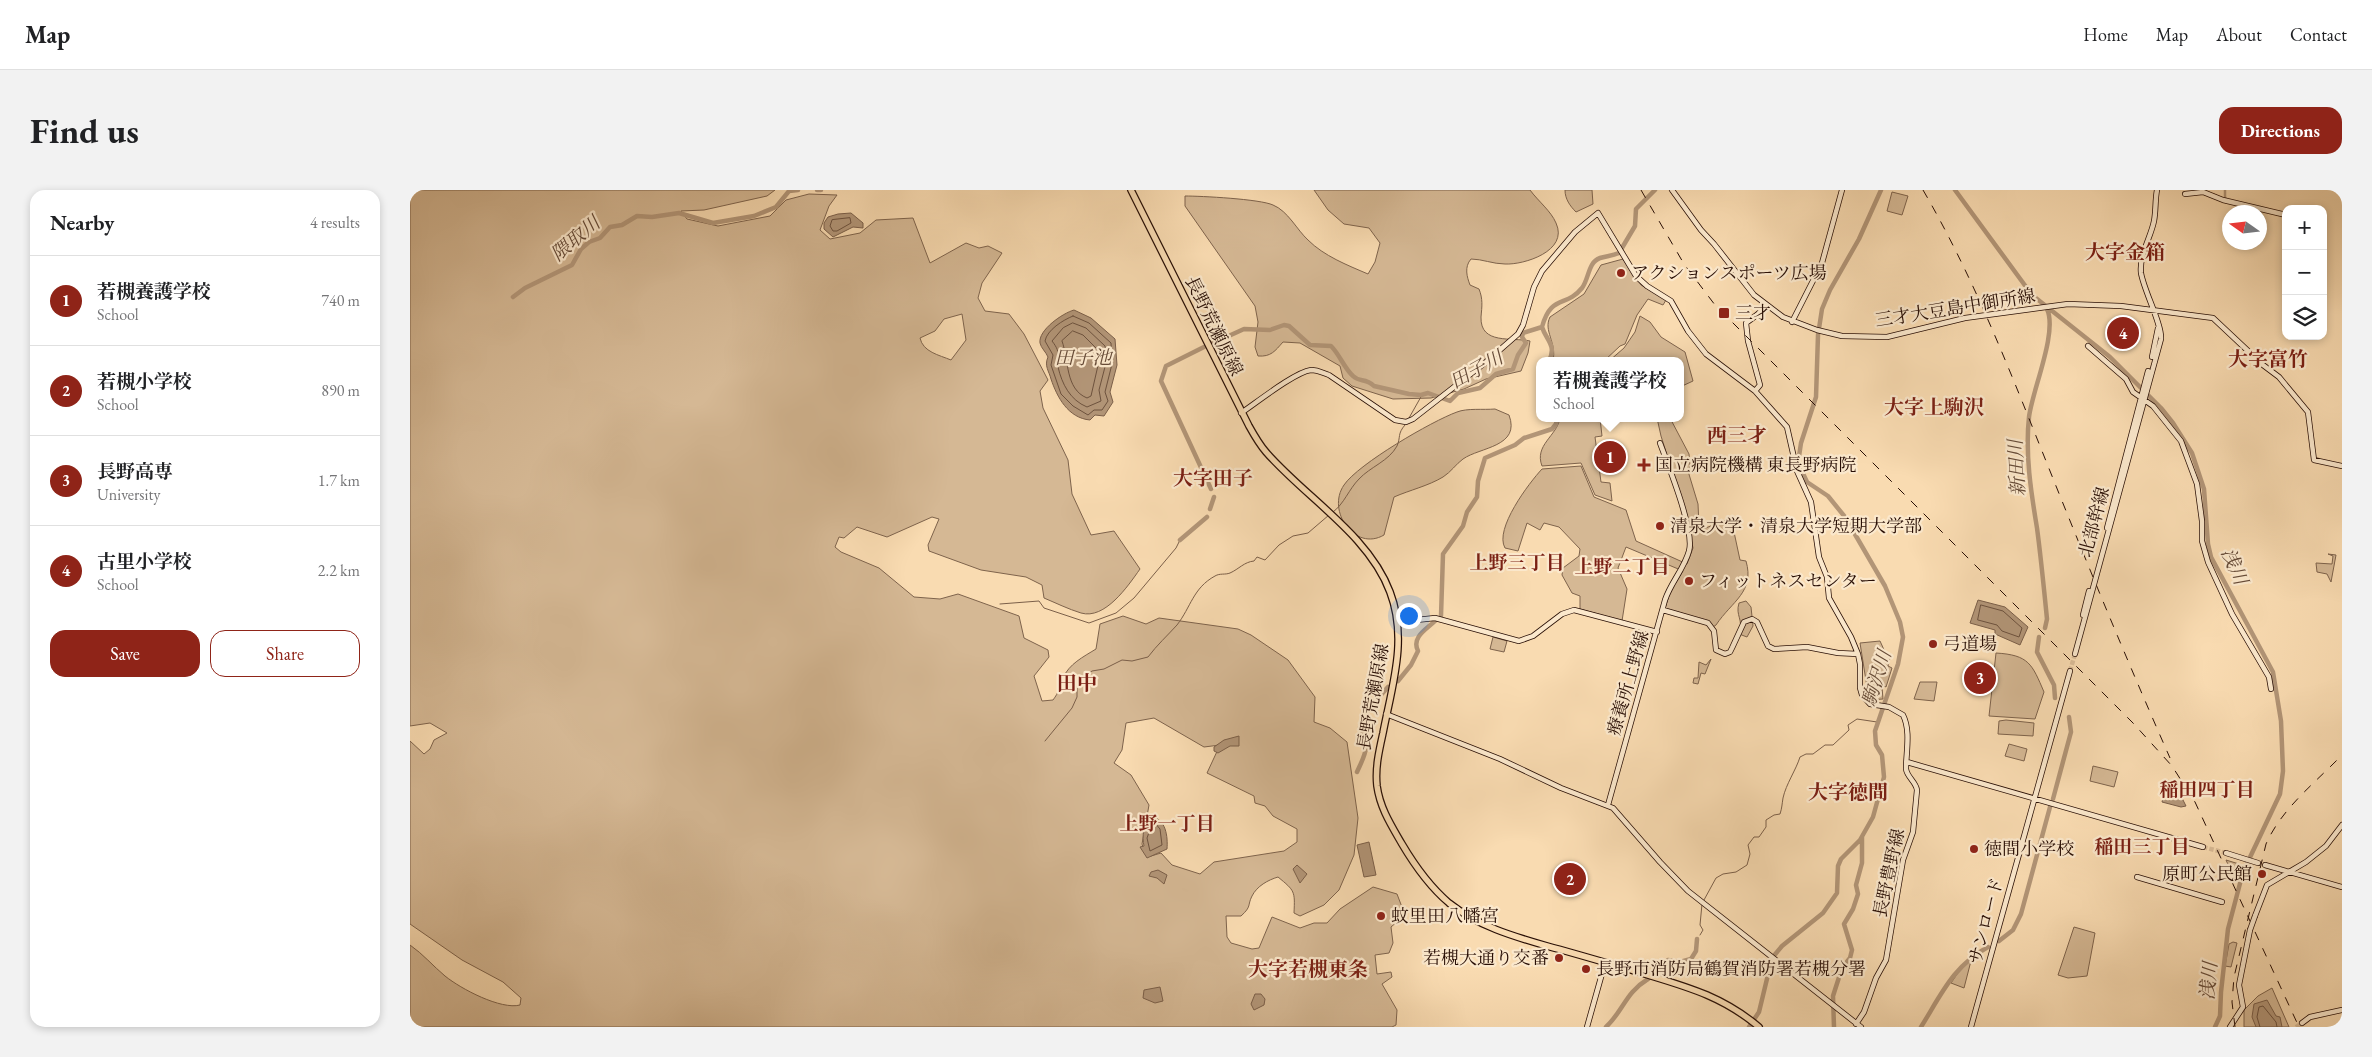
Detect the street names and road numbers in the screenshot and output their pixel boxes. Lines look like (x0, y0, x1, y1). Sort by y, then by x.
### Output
street label: 長野荒瀬原線 (1180, 272, 1248, 379)
street label: 三才大豆島中御所線 (1873, 283, 2037, 332)
street label: 北部幹線 (2073, 484, 2114, 560)
street label: 療養所上野線 (1602, 628, 1653, 738)
street label: 長野荒瀬原線 (1352, 642, 1393, 752)
street label: 長野豊野線 (1868, 826, 1909, 919)
street label: サンロード (1963, 875, 2008, 967)

